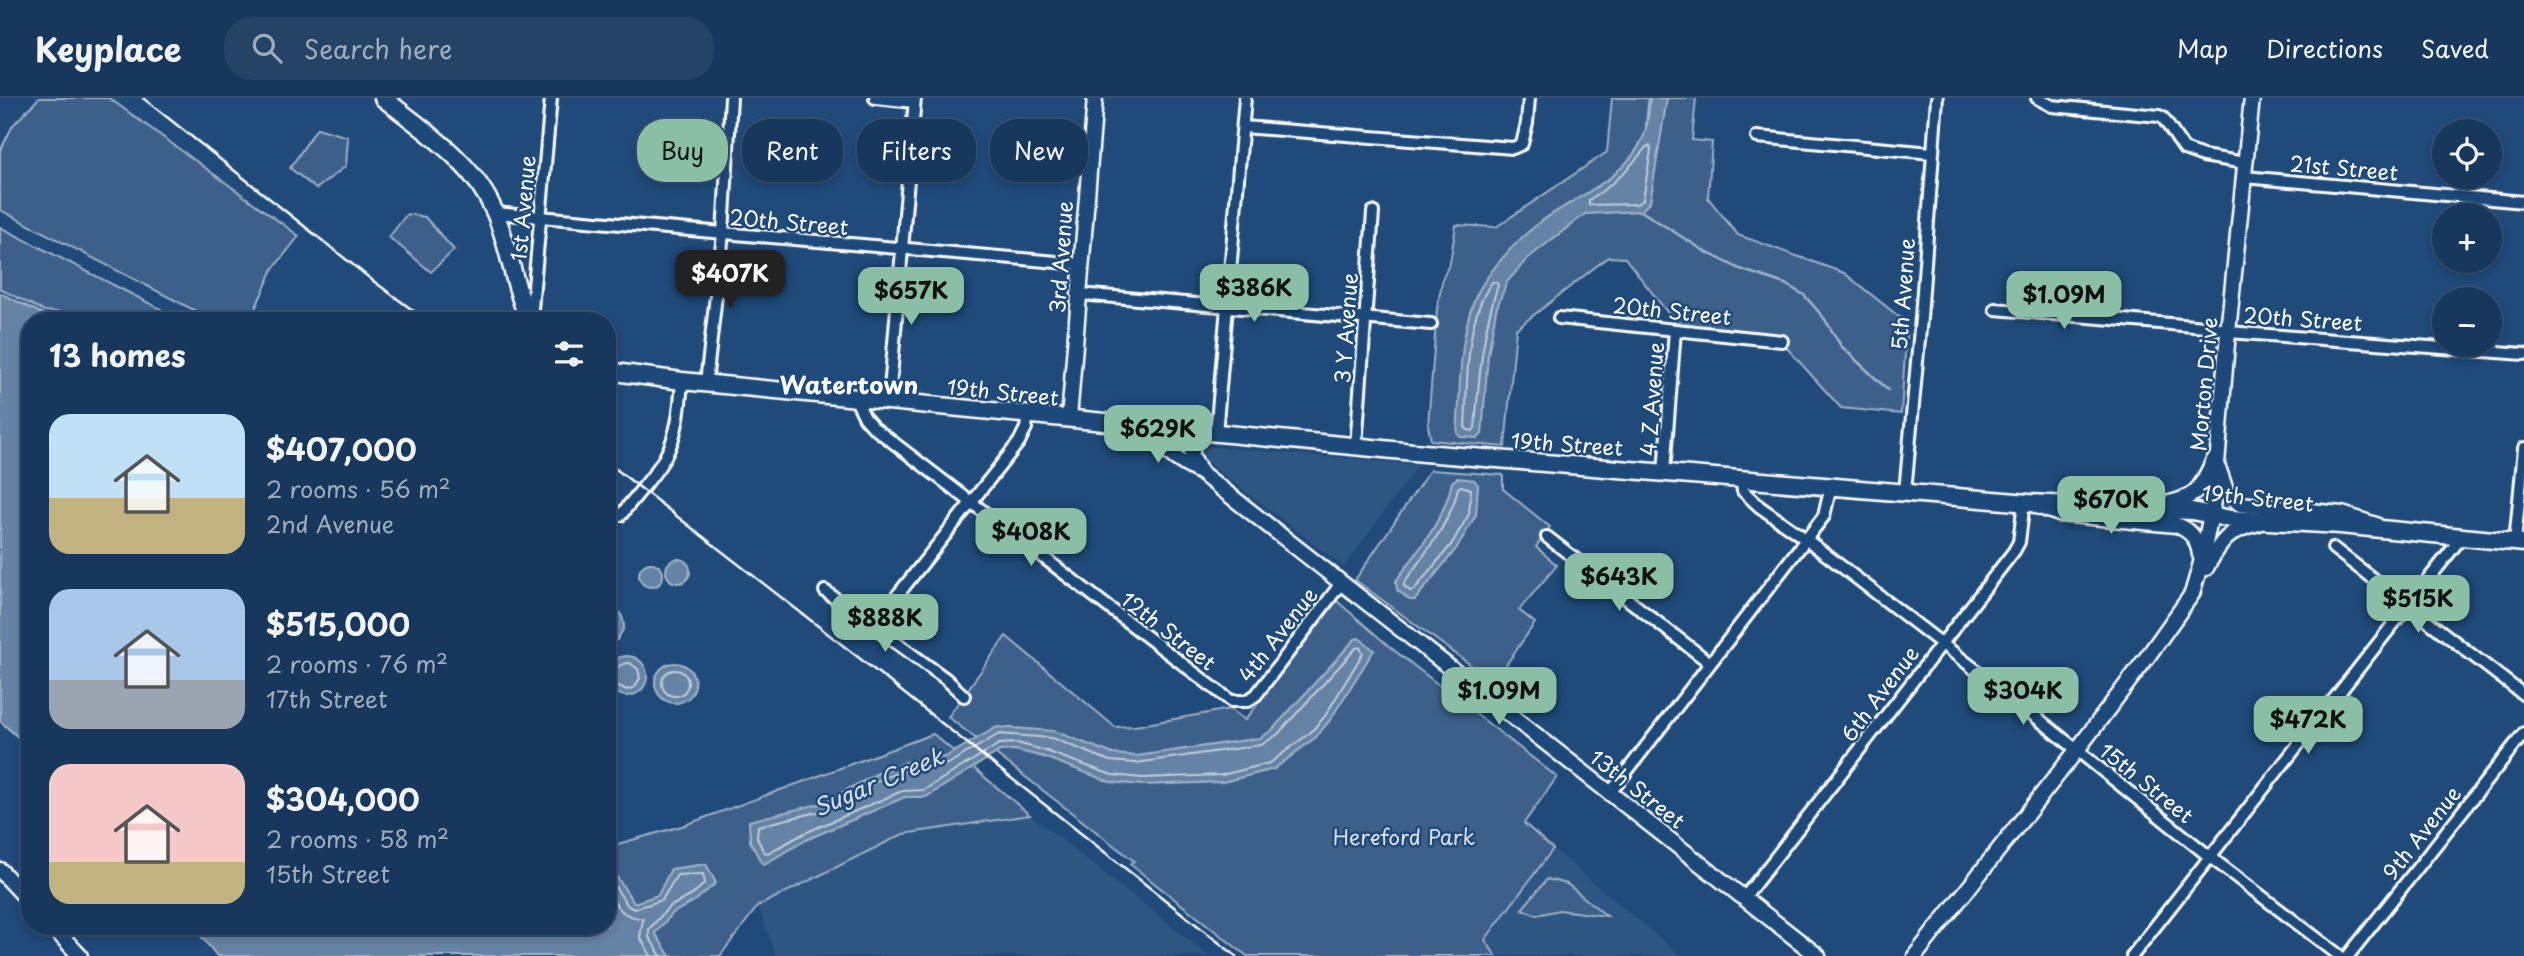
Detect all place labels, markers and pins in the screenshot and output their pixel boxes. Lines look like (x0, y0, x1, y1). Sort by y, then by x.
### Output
pin: $407K (681, 250, 779, 310)
pin: $386K (1205, 264, 1303, 324)
pin: $657K (862, 268, 960, 327)
pin: $1.09M (2007, 272, 2121, 331)
pin: $629K (1109, 406, 1207, 465)
pin: $670K (2062, 476, 2160, 536)
pin: $408K (982, 508, 1080, 568)
pin: $643K (1570, 554, 1668, 613)
pin: $515K (2369, 575, 2467, 635)
pin: $888K (836, 594, 934, 654)
pin: $1.09M (1442, 668, 1556, 727)
pin: $304K (1974, 668, 2072, 727)
pin: $472K (2259, 696, 2357, 756)

